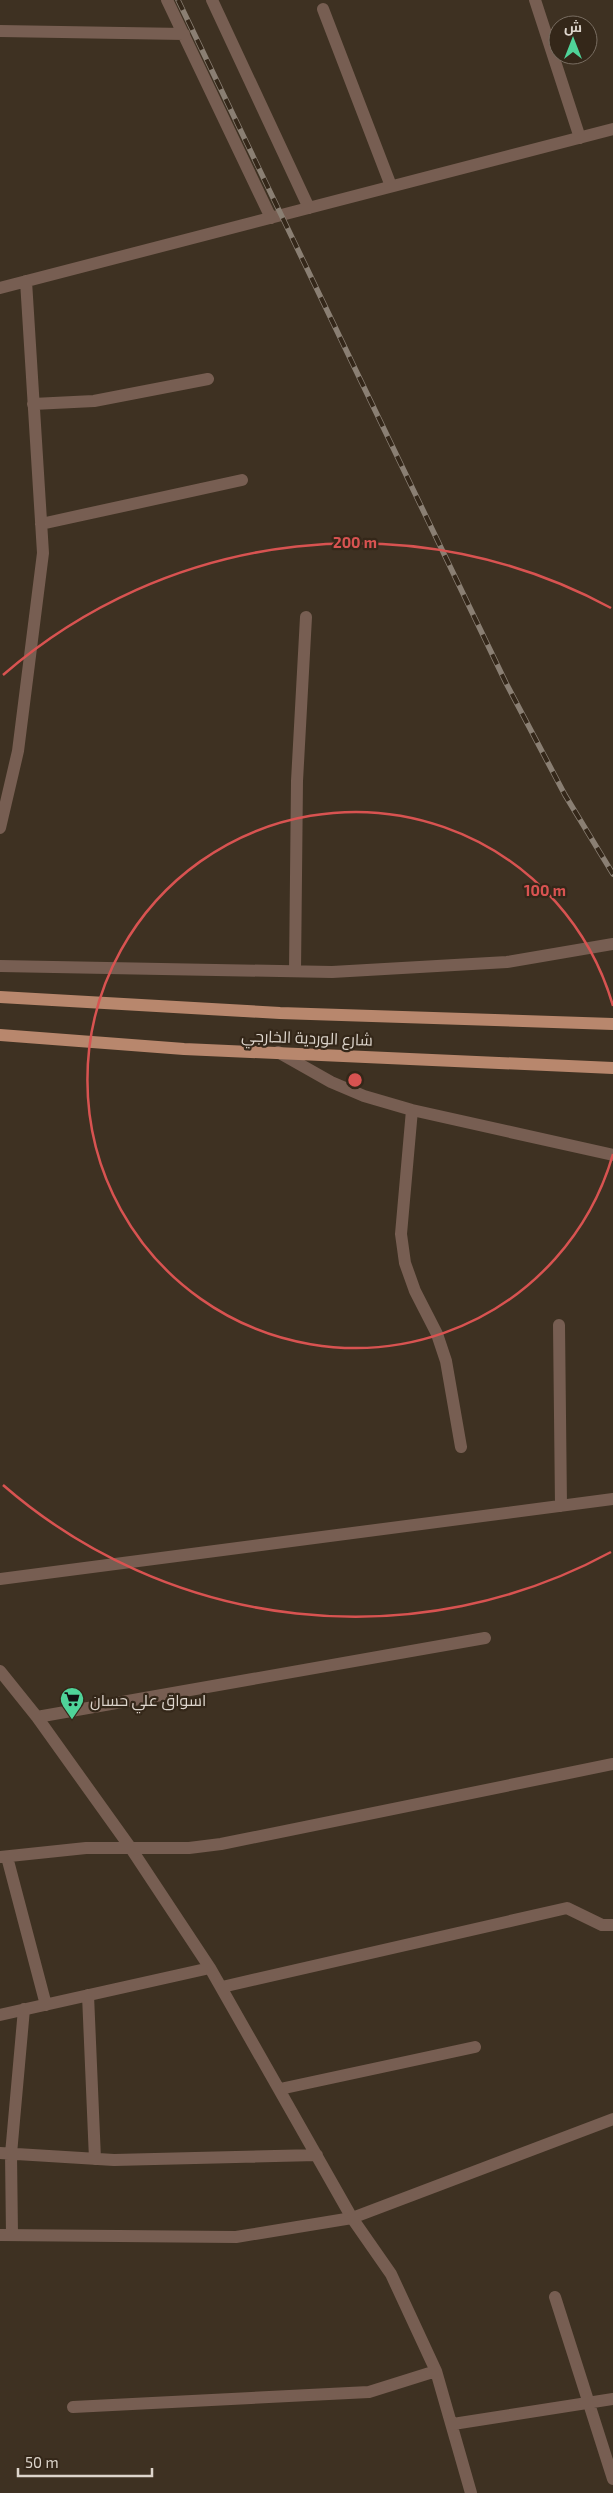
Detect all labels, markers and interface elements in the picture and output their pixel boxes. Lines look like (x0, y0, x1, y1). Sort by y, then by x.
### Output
north arrow (548, 15, 598, 65)
text: ش (564, 18, 582, 36)
text: 200 m (333, 533, 377, 551)
text: 100 m (524, 881, 566, 899)
street label: شارع الوردية الخارجي (241, 1025, 373, 1054)
centre of rings (346, 1071, 364, 1089)
supermarket icon: اسواق علي حسان (59, 1686, 85, 1720)
place label: اسواق علي حسان (90, 1690, 206, 1714)
scale bar (18, 2446, 151, 2478)
text: 50 m (25, 2453, 59, 2471)

